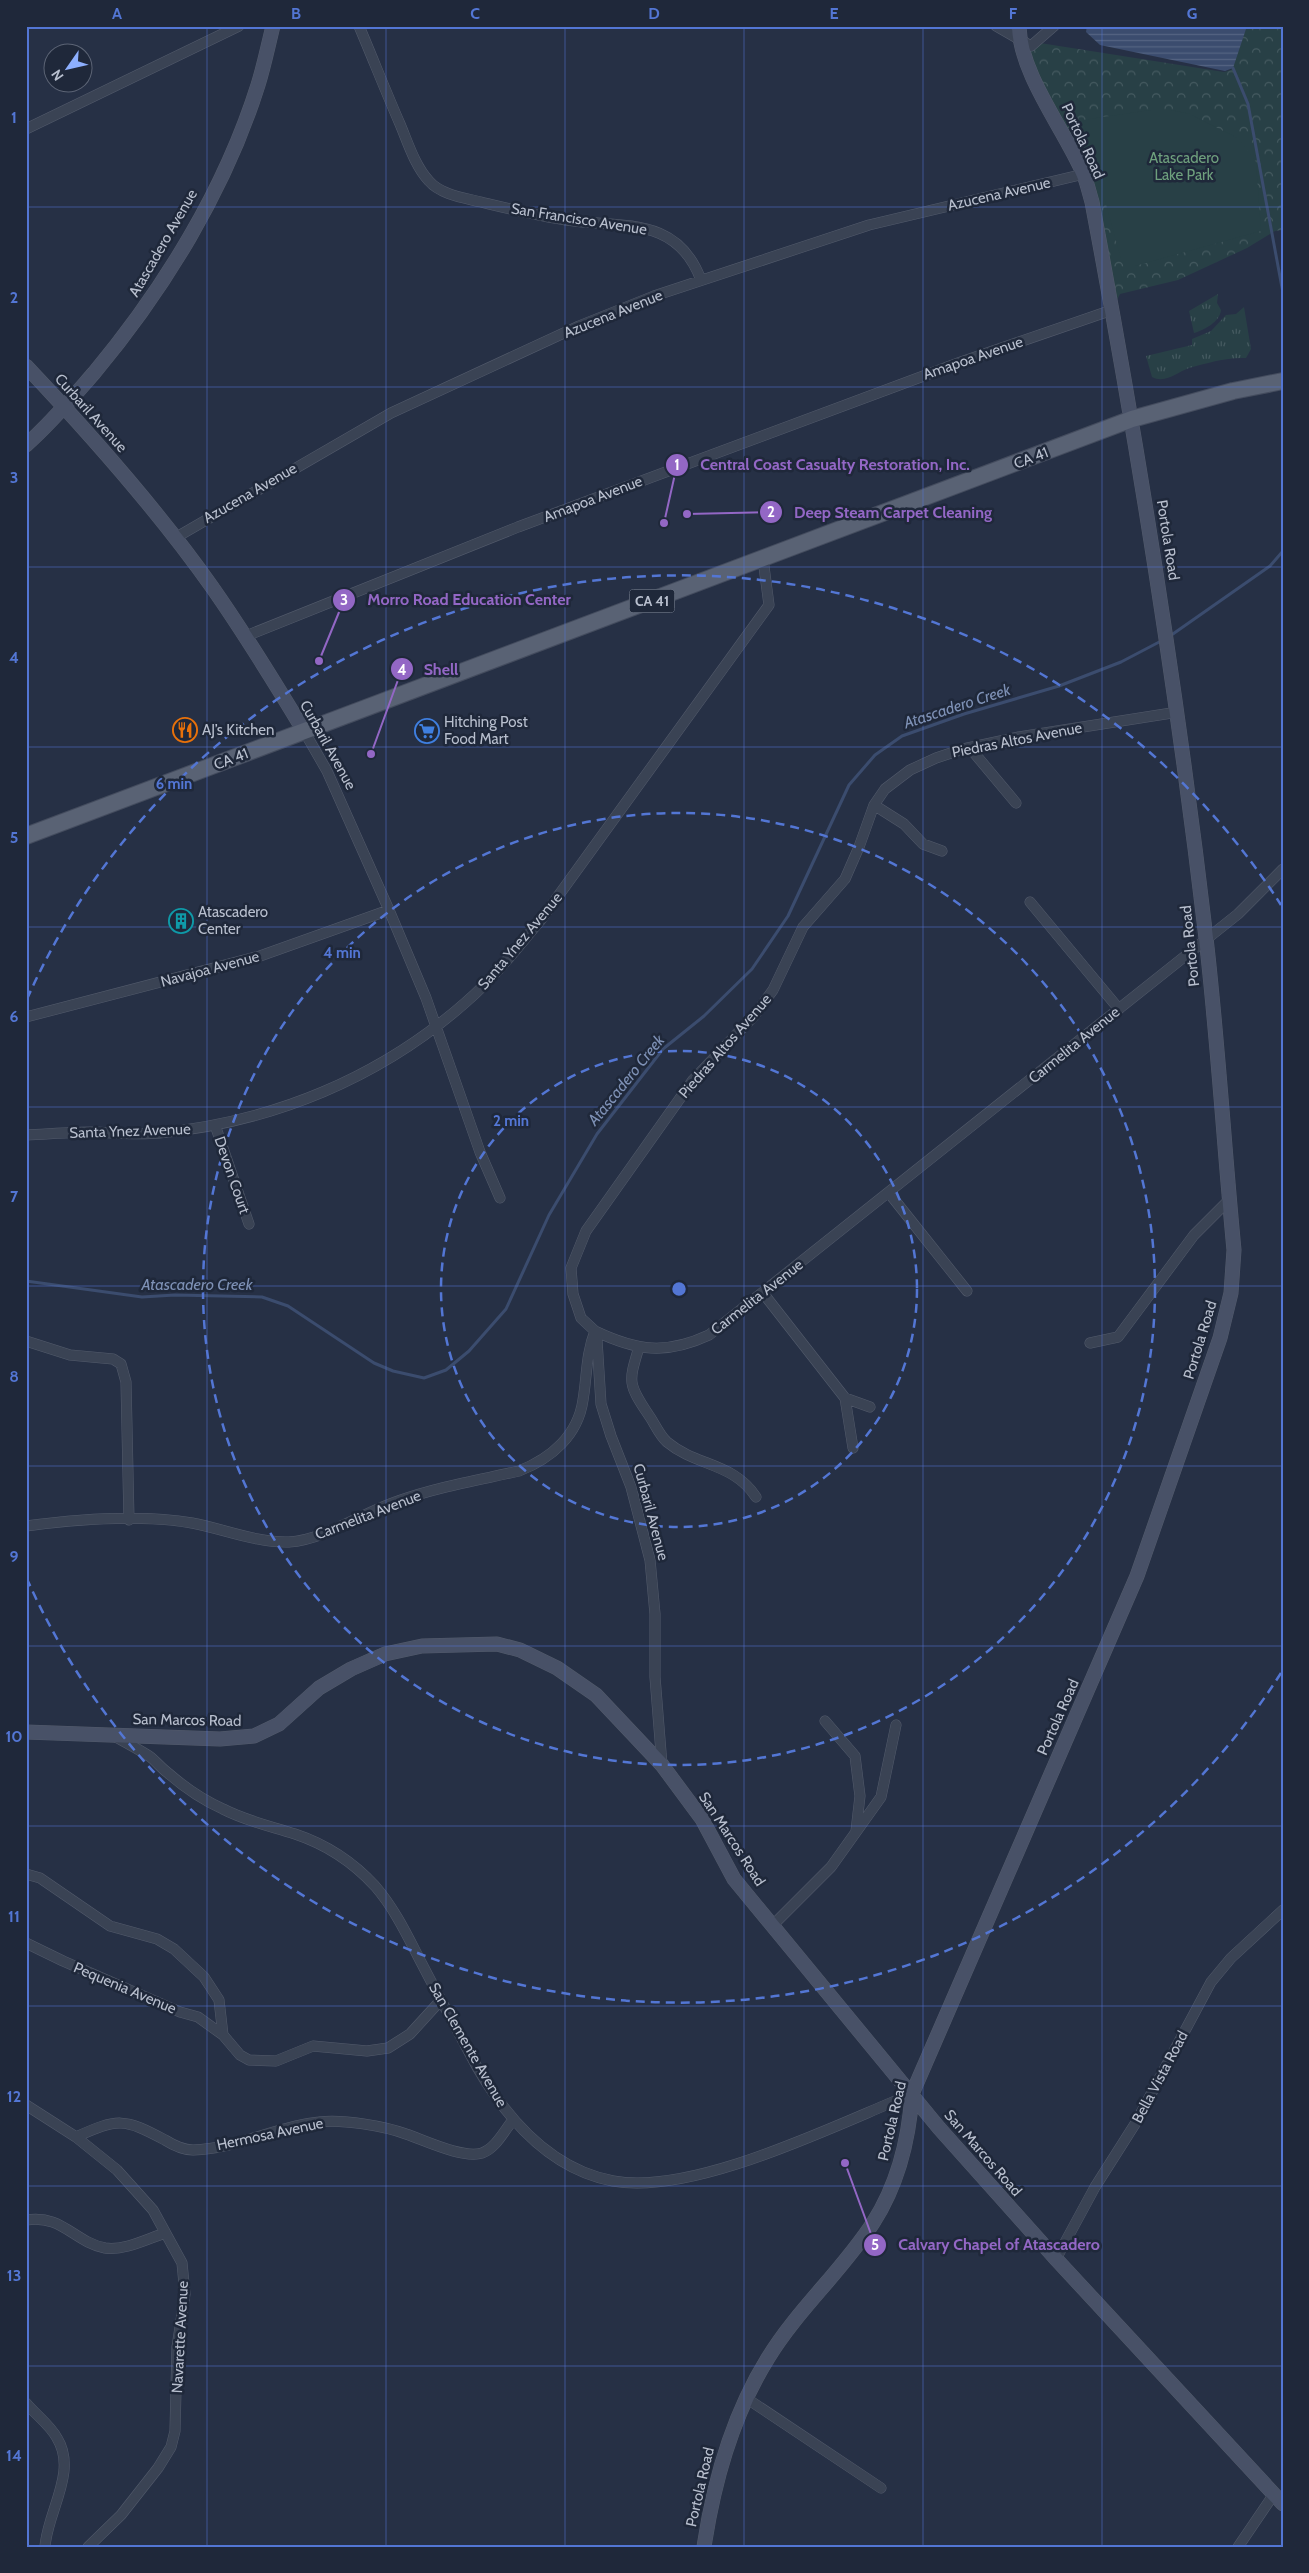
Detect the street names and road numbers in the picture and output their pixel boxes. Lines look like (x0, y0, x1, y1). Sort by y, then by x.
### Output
street label: Portola Road (1058, 100, 1108, 182)
street label: Azucena Avenue (946, 173, 1053, 215)
street label: Atascadero Avenue (125, 186, 201, 300)
street label: San Francisco Avenue (510, 199, 648, 239)
street label: Azucena Avenue (561, 286, 665, 342)
street label: Amapoa Avenue (921, 332, 1026, 383)
street label: Curbaril Avenue (51, 370, 131, 456)
street label: CA 41 (1011, 443, 1051, 473)
street label: Azucena Avenue (200, 459, 300, 527)
street label: Amapoa Avenue (541, 472, 645, 526)
street label: Portola Road (1153, 498, 1183, 582)
road number: CA 41 (630, 590, 674, 612)
street label: Curbaril Avenue (296, 697, 360, 793)
street label: Piedras Altos Avenue (950, 719, 1084, 761)
street label: CA 41 (211, 744, 251, 774)
street label: Santa Ynez Avenue (474, 888, 566, 993)
street label: Portola Road (1177, 905, 1203, 987)
street label: Navajoa Avenue (159, 947, 262, 991)
street label: Piedras Altos Avenue (675, 990, 775, 1102)
street label: Carmelita Avenue (1025, 1003, 1123, 1087)
street label: Santa Ynez Avenue (69, 1120, 191, 1142)
street label: Devon Court (210, 1134, 254, 1216)
street label: Carmelita Avenue (707, 1255, 807, 1339)
street label: Portola Road (1180, 1299, 1220, 1381)
street label: Curbaril Avenue (629, 1462, 673, 1563)
street label: Carmelita Avenue (313, 1486, 424, 1543)
street label: Portola Road (1033, 1676, 1083, 1758)
street label: San Marcos Road (133, 1710, 241, 1730)
street label: San Marcos Road (695, 1789, 769, 1889)
street label: Pequenia Avenue (71, 1958, 179, 2018)
street label: San Clemente Avenue (425, 1980, 511, 2111)
street label: Bella Vista Road (1128, 2028, 1192, 2126)
street label: Portola Road (874, 2079, 910, 2163)
street label: San Marcos Road (941, 2106, 1025, 2200)
street label: Hermosa Avenue (215, 2114, 325, 2154)
street label: Navarette Avenue (168, 2280, 192, 2394)
street label: Portola Road (682, 2445, 718, 2529)

